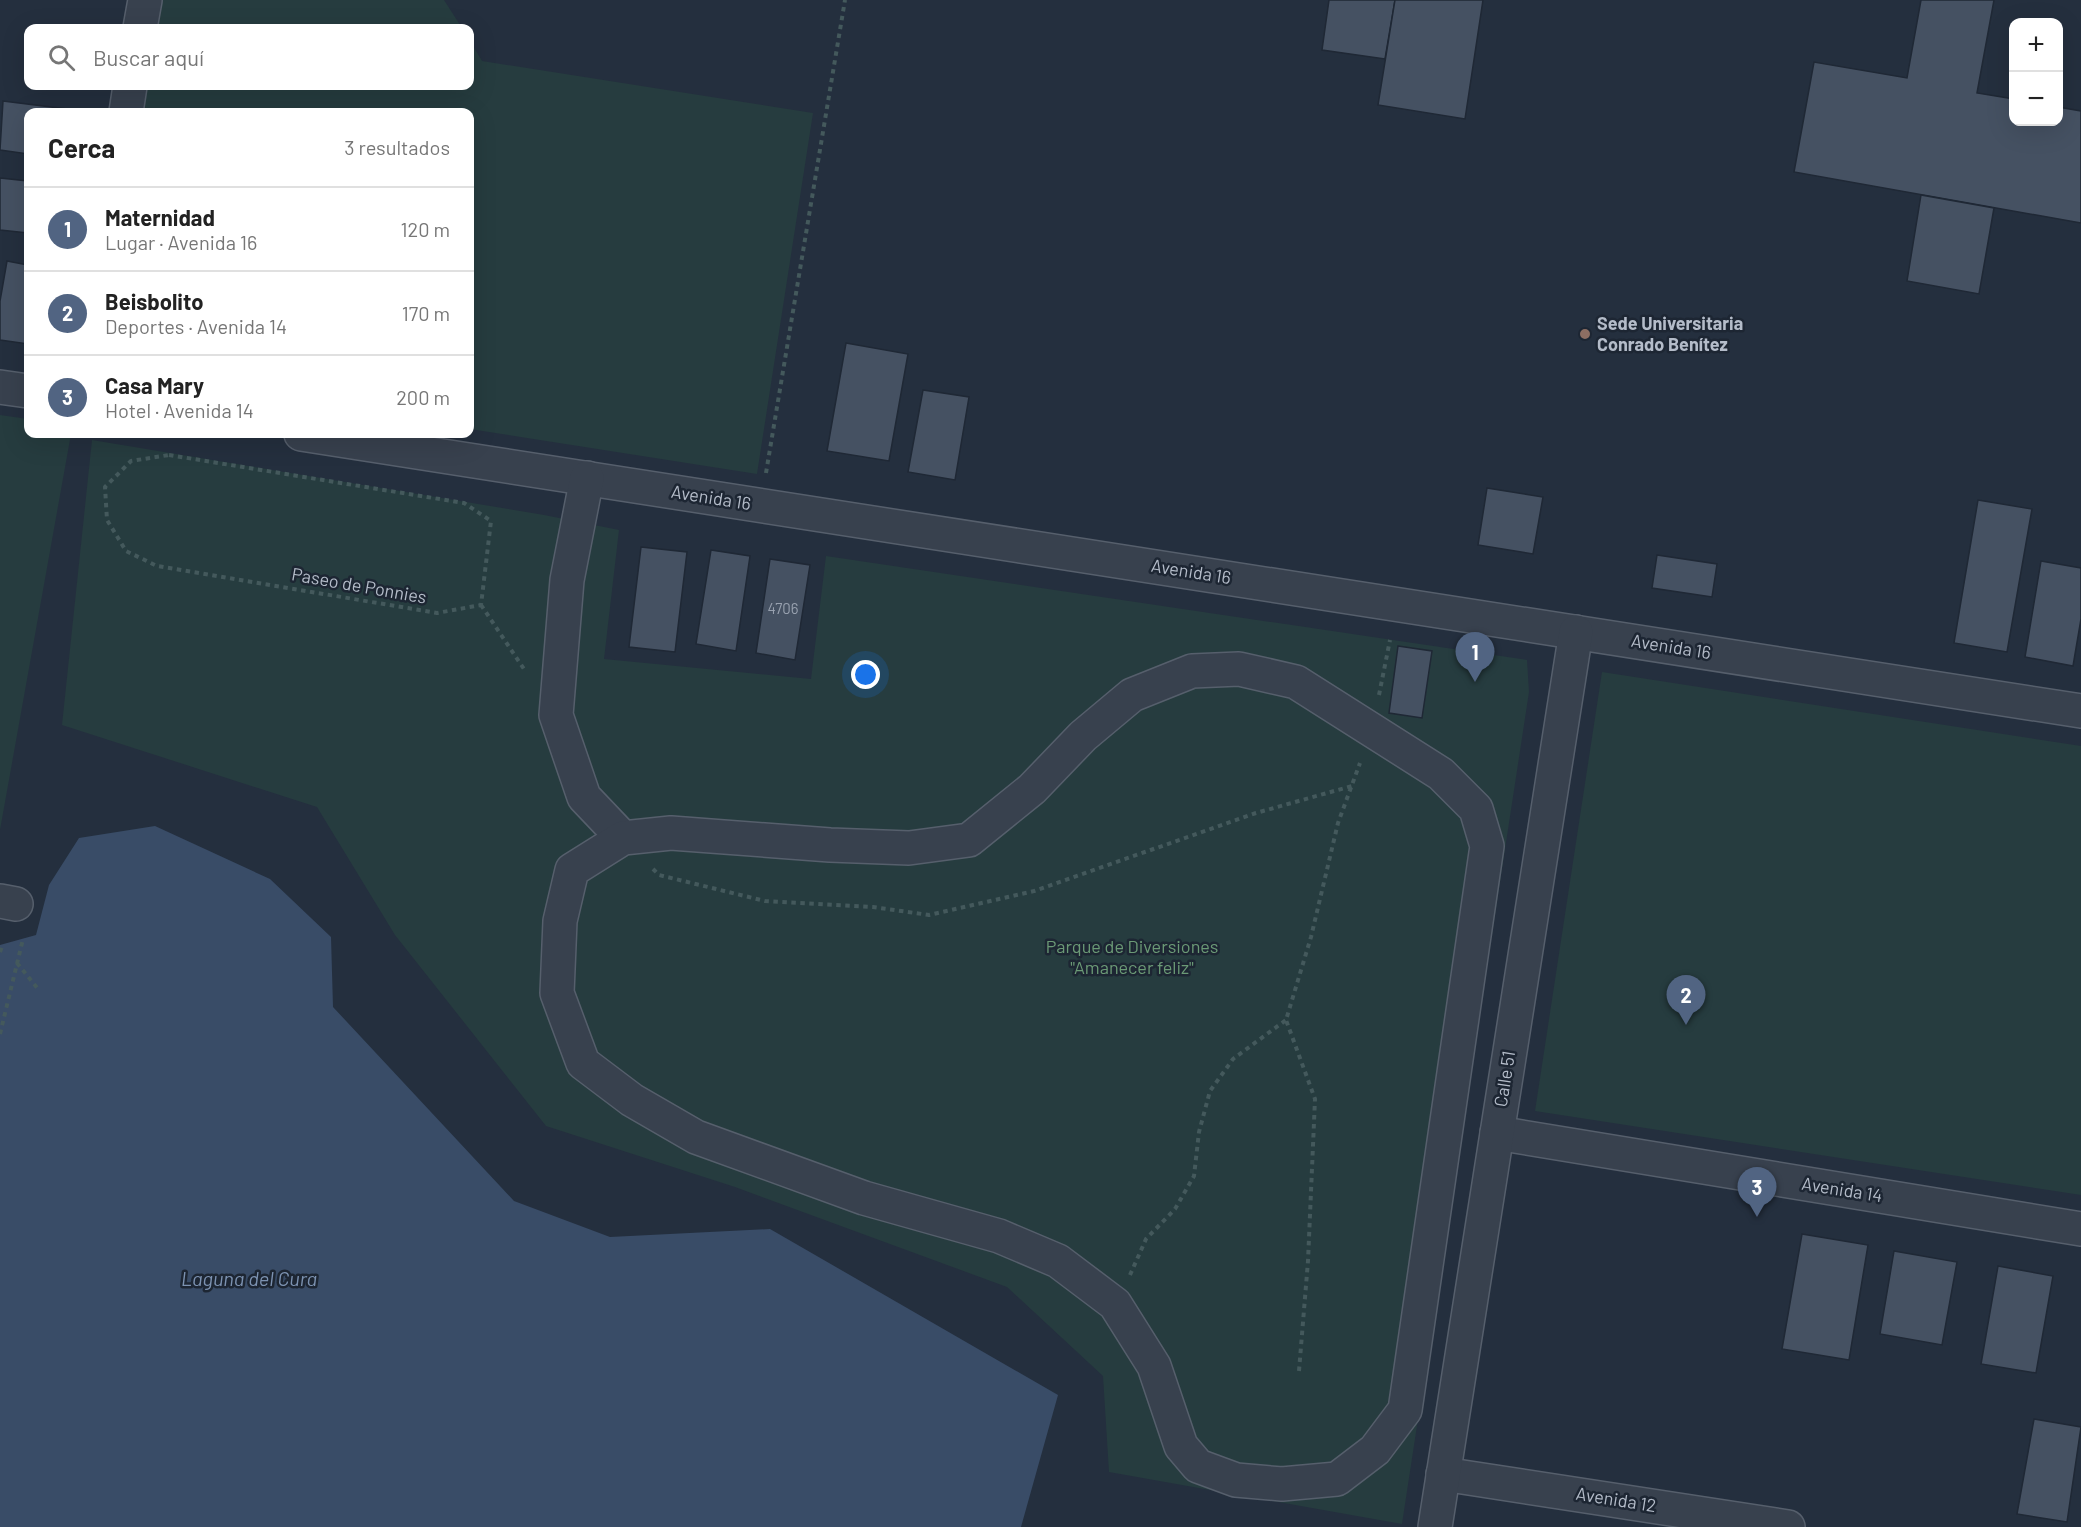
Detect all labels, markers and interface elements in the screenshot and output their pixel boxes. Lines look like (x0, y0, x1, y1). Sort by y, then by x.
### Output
map controls (2009, 18, 2063, 126)
button: + (2009, 18, 2063, 72)
search box (24, 24, 474, 90)
icon: search (45, 41, 78, 74)
text: Buscar aquí (93, 44, 204, 70)
button: − (2009, 72, 2063, 126)
text: Cerca (48, 132, 115, 163)
text: 3 resultados (344, 135, 450, 159)
text: Maternidad (105, 204, 215, 230)
text: 1 (64, 217, 71, 241)
text: 120 m (400, 217, 450, 241)
text: Lugar · Avenida 16 (105, 230, 257, 254)
text: Beisbolito (105, 288, 203, 314)
text: 2 (62, 301, 73, 325)
text: 170 m (402, 301, 450, 325)
place label: Sede Universitaria Conrado Benítez (1597, 312, 1743, 355)
text: Deportes · Avenida 14 (105, 314, 287, 338)
marker: Sede Universitaria Conrado Benítez (1578, 327, 1592, 341)
text: Casa Mary (105, 372, 204, 398)
text: 3 (62, 385, 73, 409)
text: 200 m (396, 385, 450, 409)
text: Hotel · Avenida 14 (105, 398, 254, 422)
street label: Avenida 16 (670, 480, 753, 514)
street label: Avenida 16 (1150, 554, 1233, 588)
street label: Paseo de Ponnies (290, 562, 428, 608)
house number: 4706 (767, 599, 799, 617)
street label: Avenida 16 (1630, 629, 1713, 663)
pin: 1 (1456, 632, 1494, 682)
your location (851, 660, 880, 689)
park label: Parque de Diversiones "Amanecer feliz" (1046, 935, 1218, 978)
pin: 2 (1666, 976, 1706, 1025)
street label: Calle 51 (1489, 1049, 1519, 1108)
pin: 3 (1738, 1168, 1776, 1217)
street label: Avenida 14 (1800, 1172, 1884, 1206)
water label: Laguna del Cura (181, 1266, 317, 1290)
street label: Avenida 12 (1574, 1482, 1658, 1516)

